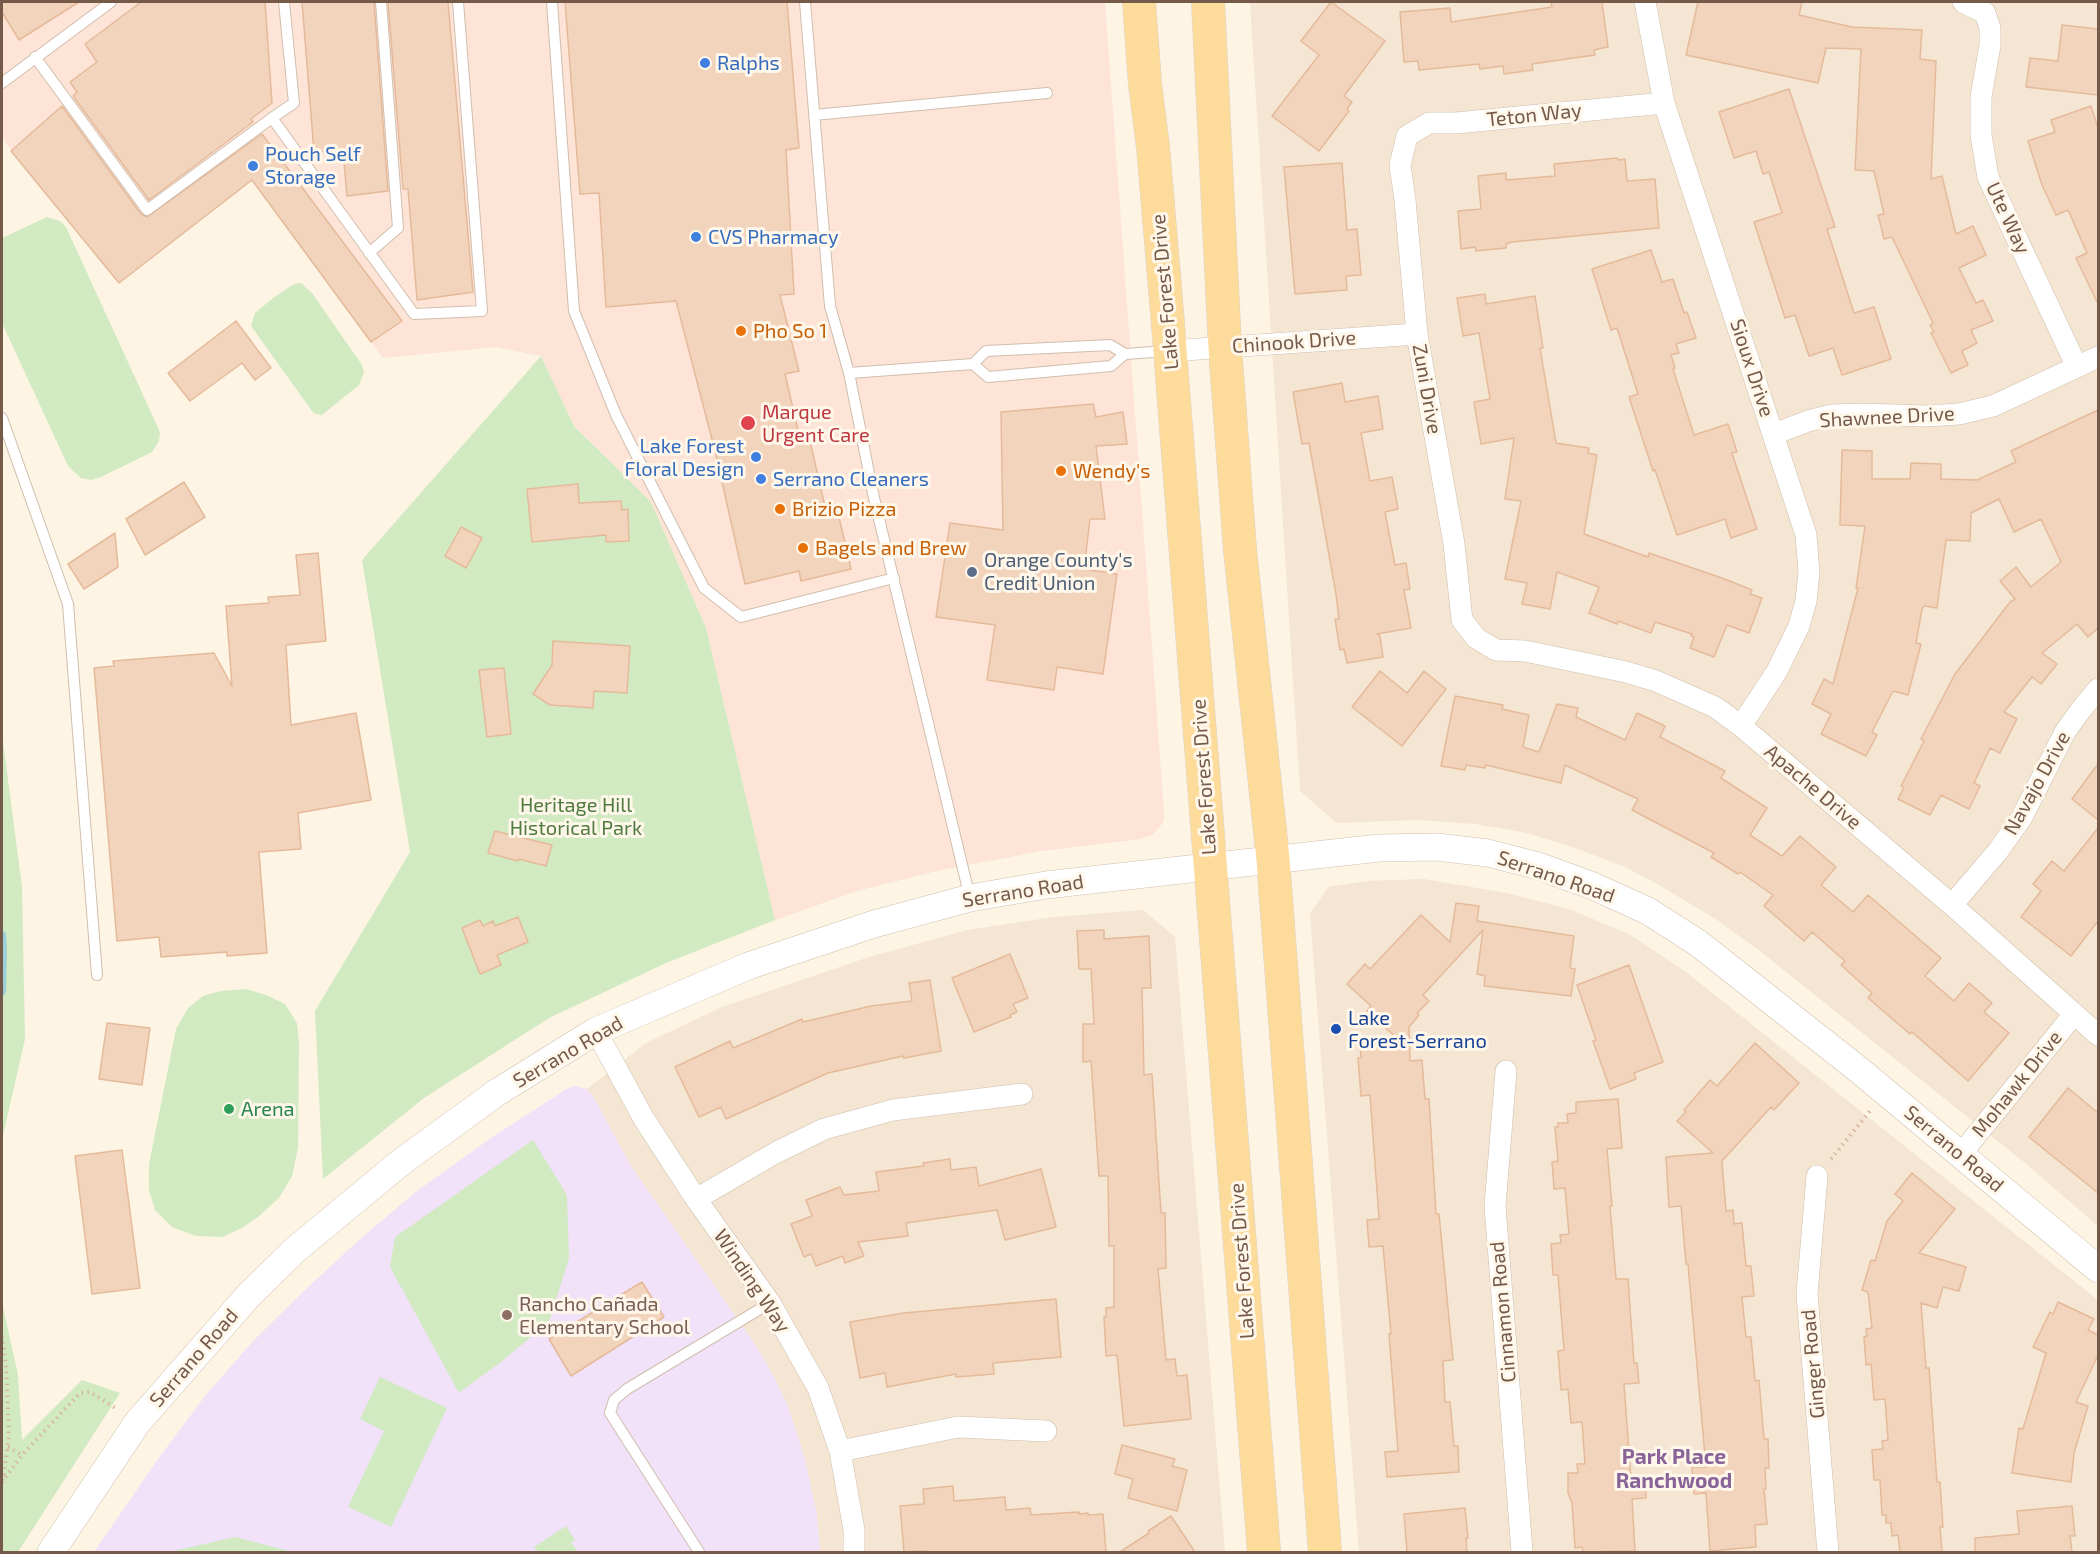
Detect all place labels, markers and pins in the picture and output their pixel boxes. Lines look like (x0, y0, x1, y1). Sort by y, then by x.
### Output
place label: Ralphs (717, 51, 780, 75)
marker: Ralphs (698, 56, 712, 70)
place label: Pouch Self Storage (265, 142, 361, 189)
marker: Pouch Self Storage (246, 159, 260, 173)
place label: CVS Pharmacy (708, 225, 839, 249)
marker: CVS Pharmacy (689, 230, 703, 244)
place label: Pho So 1 (753, 319, 827, 343)
marker: Pho So 1 (734, 324, 748, 338)
place label: Marque Urgent Care (762, 400, 870, 447)
marker: Marque Urgent Care (739, 414, 757, 432)
place label: Lake Forest Floral Design (625, 434, 744, 481)
marker: Lake Forest Floral Design (749, 450, 763, 464)
place label: Wendy's (1073, 459, 1150, 483)
marker: Wendy's (1054, 464, 1068, 478)
place label: Serrano Cleaners (773, 467, 929, 491)
marker: Serrano Cleaners (754, 472, 768, 486)
place label: Brizio Pizza (792, 497, 896, 521)
marker: Brizio Pizza (773, 502, 787, 516)
place label: Bagels and Brew (815, 536, 967, 560)
marker: Bagels and Brew (796, 541, 810, 555)
place label: Orange County's Credit Union (984, 548, 1133, 595)
marker: Orange County's Credit Union (965, 565, 979, 579)
place label: Lake Forest-Serrano (1348, 1006, 1487, 1053)
marker: Lake Forest-Serrano (1329, 1022, 1343, 1036)
place label: Arena (241, 1097, 295, 1121)
marker: Arena (222, 1102, 236, 1116)
place label: Rancho Cañada Elementary School (519, 1292, 690, 1339)
marker: Rancho Cañada Elementary School (500, 1308, 514, 1322)

